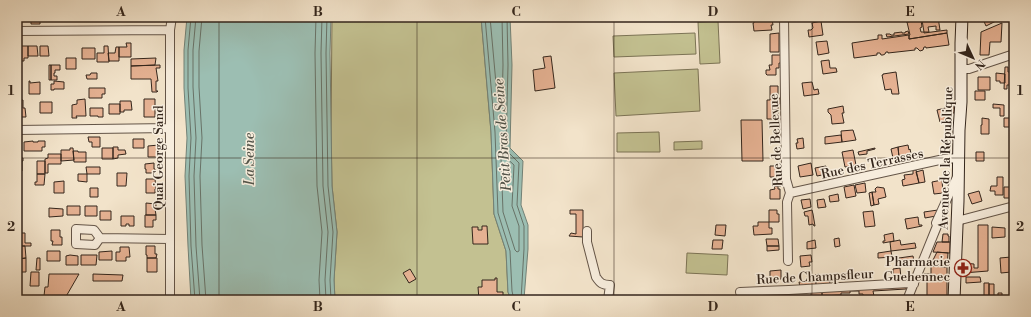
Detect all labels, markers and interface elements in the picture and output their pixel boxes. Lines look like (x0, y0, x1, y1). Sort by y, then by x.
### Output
text: A (115, 4, 126, 20)
text: B (313, 4, 323, 20)
text: C (511, 4, 521, 20)
text: D (708, 4, 718, 20)
text: E (905, 4, 915, 20)
north arrow (953, 38, 993, 78)
text: N (971, 56, 988, 72)
water label: Petit Bras de Seine (490, 78, 516, 193)
text: 1 (8, 83, 15, 99)
text: 1 (1017, 83, 1024, 99)
street label: Avenue de la République (935, 86, 957, 231)
street label: Rue de Bellevue (766, 93, 786, 187)
street label: Quai George Sand (151, 105, 167, 211)
water label: La Seine (241, 132, 259, 186)
street label: Rue des Terrasses (820, 145, 925, 183)
text: 2 (7, 219, 15, 235)
text: 2 (1016, 219, 1024, 235)
place label: Pharmacie Guehennec (884, 254, 950, 285)
pharmacy icon: Pharmacie Guehennec (953, 258, 973, 278)
street label: Rue de Champsfleur (756, 266, 875, 288)
text: A (115, 299, 126, 315)
text: B (313, 299, 323, 315)
text: C (511, 299, 521, 315)
text: D (708, 299, 718, 315)
text: E (905, 299, 915, 315)

